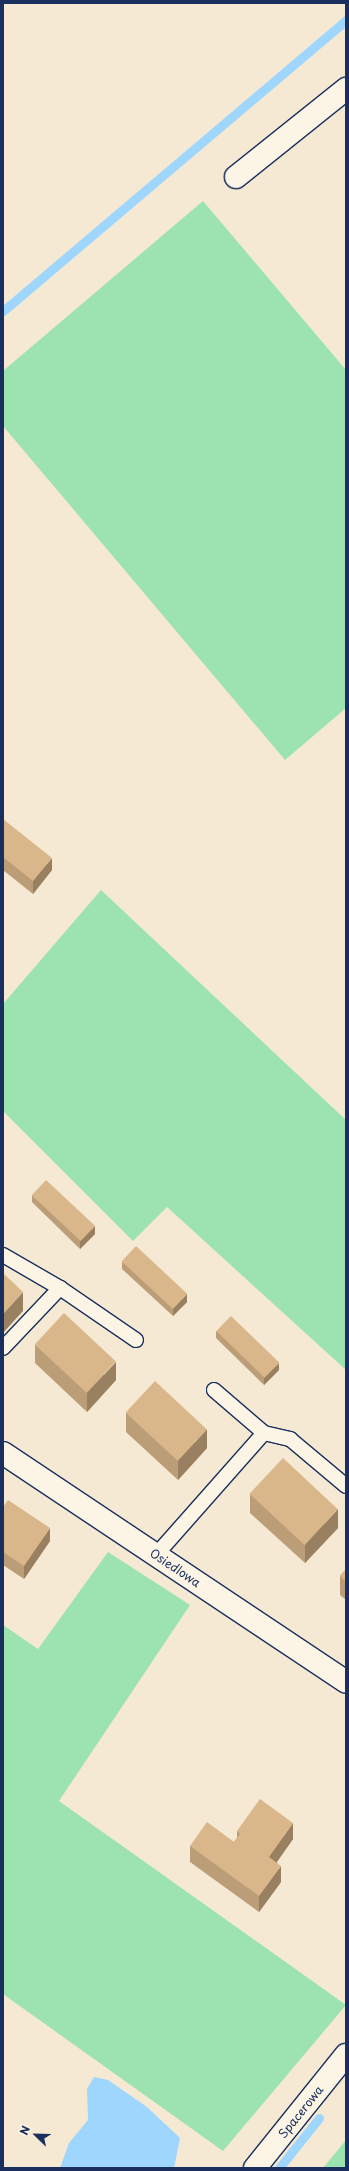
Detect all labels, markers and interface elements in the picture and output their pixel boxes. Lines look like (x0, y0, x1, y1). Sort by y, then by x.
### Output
street label: Osiedlowa (147, 1546, 203, 1590)
street label: Spacerowa (276, 2083, 326, 2141)
north arrow (16, 2115, 56, 2155)
text: N (15, 2123, 34, 2137)

